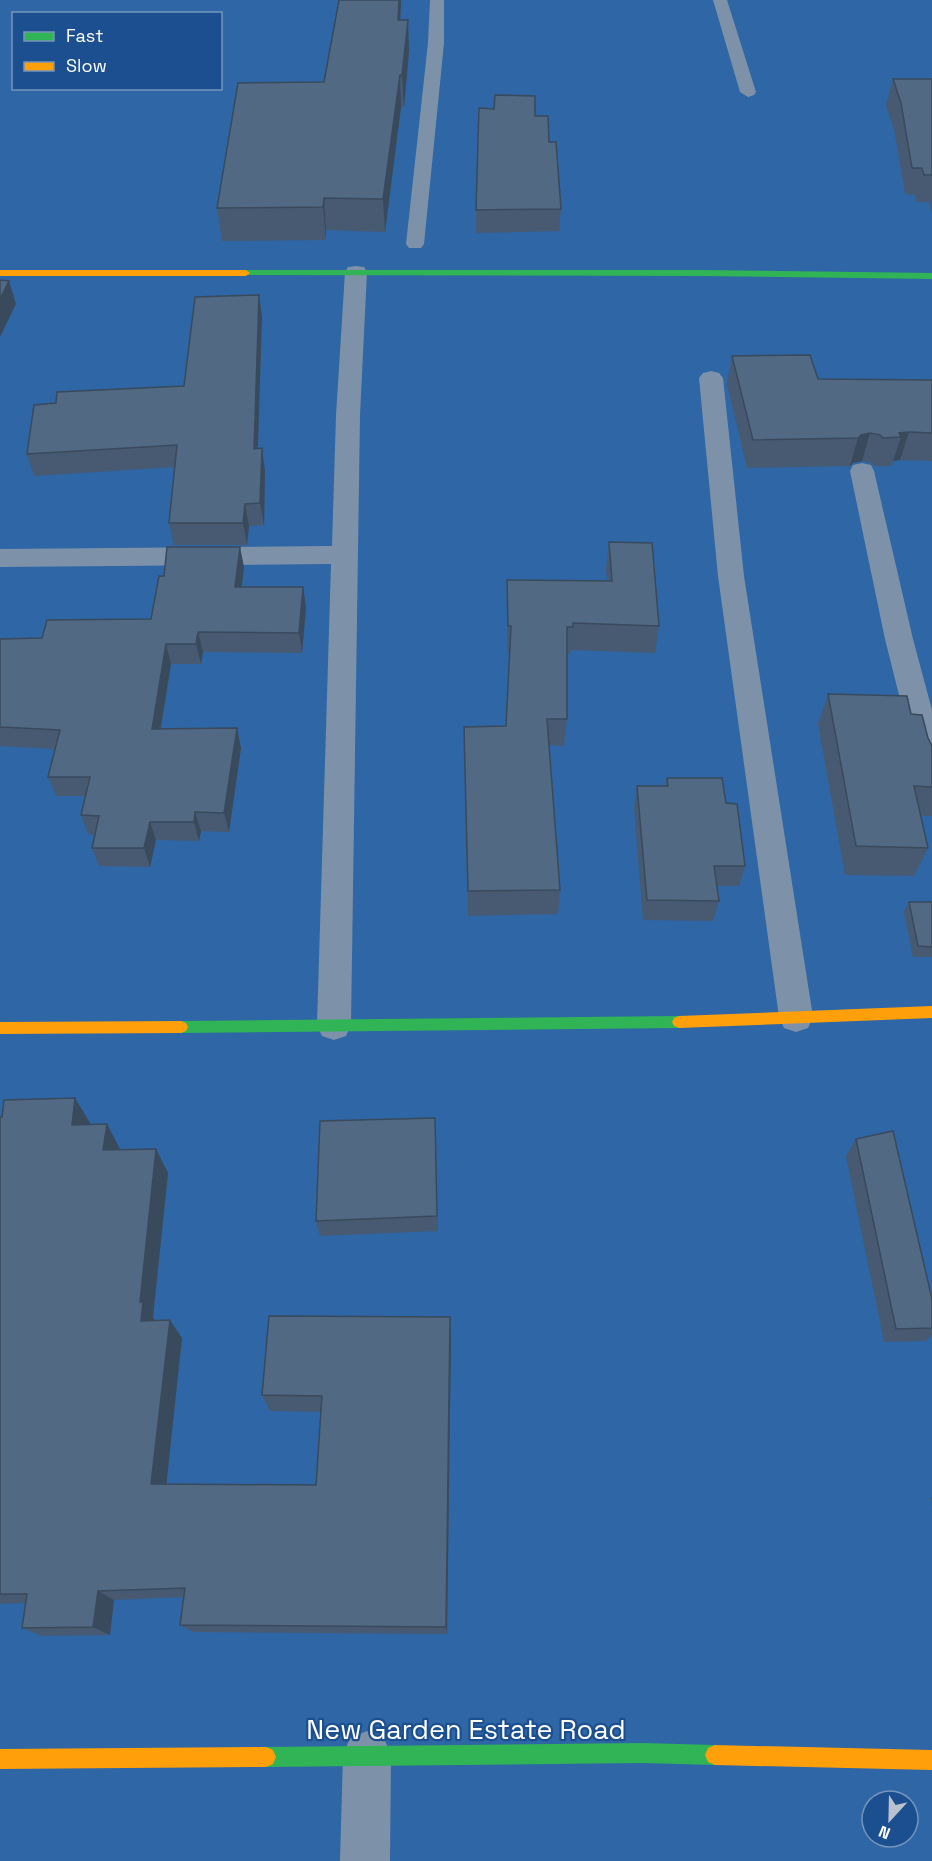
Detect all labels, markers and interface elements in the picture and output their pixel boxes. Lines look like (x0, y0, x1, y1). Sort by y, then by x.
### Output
legend (12, 12, 222, 90)
text: Fast (66, 24, 103, 47)
text: Slow (66, 54, 107, 77)
street label: New Garden Estate Road (306, 1712, 626, 1747)
north arrow (860, 1789, 920, 1849)
text: N (876, 1821, 893, 1844)

